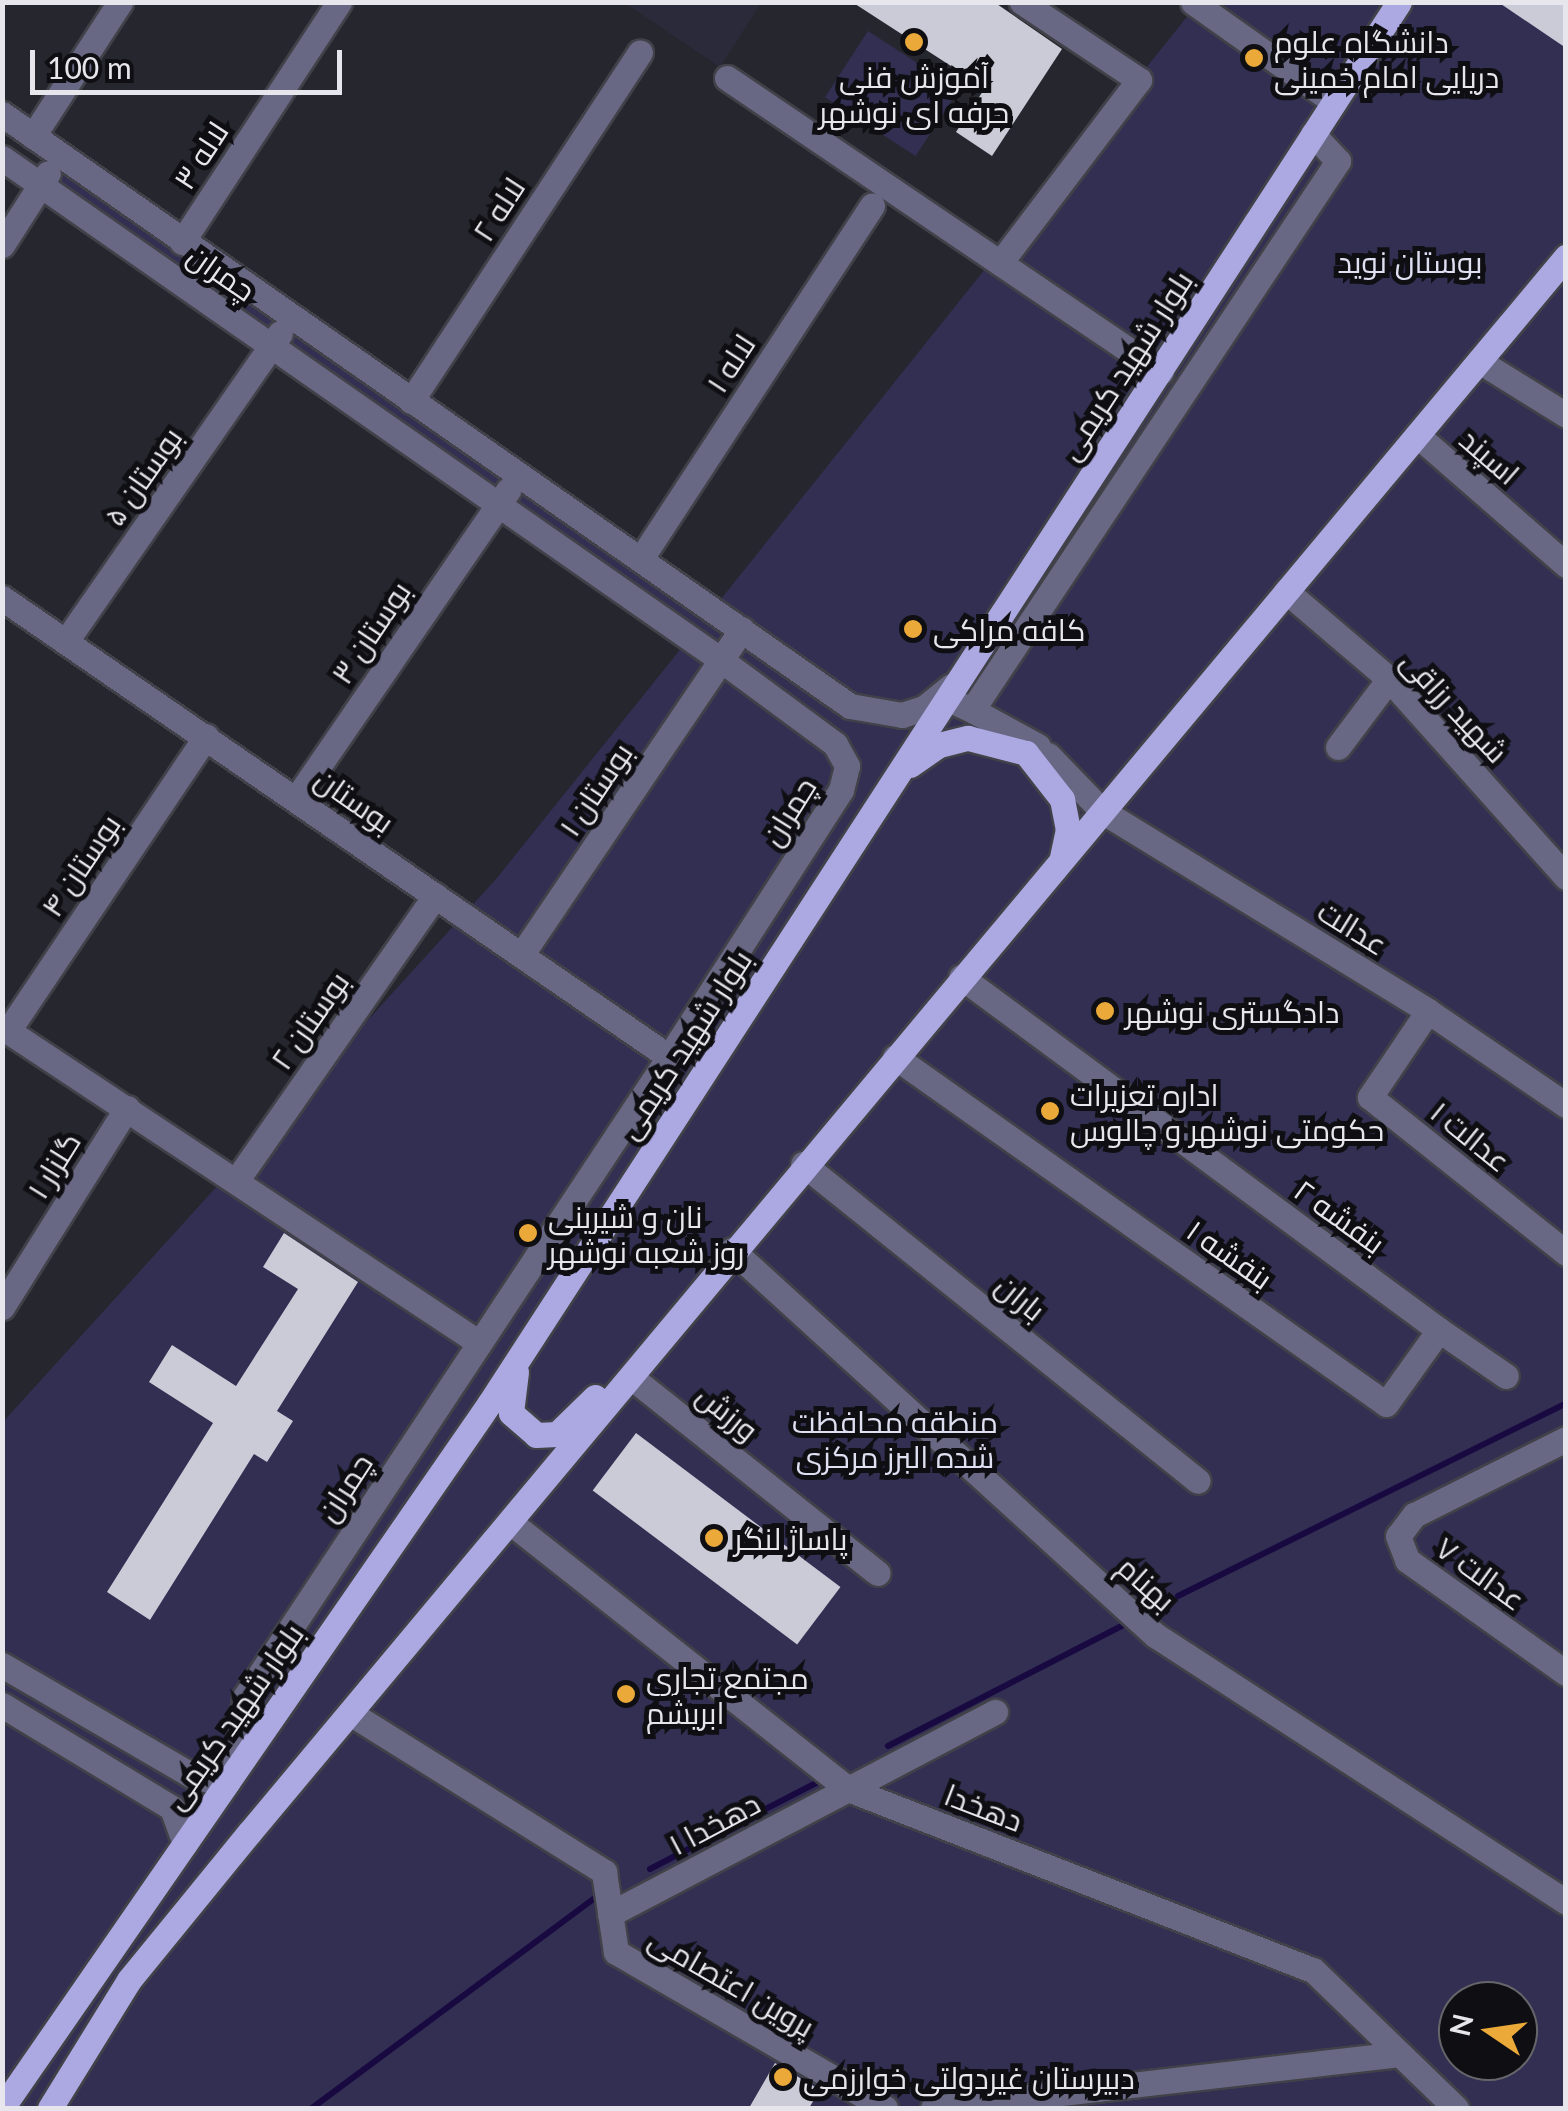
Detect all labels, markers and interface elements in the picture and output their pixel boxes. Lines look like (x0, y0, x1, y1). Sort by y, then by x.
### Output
place label: دانشگاه علوم دریایی امام خمینی (1274, 23, 1499, 94)
scale bar (35, 30, 348, 92)
marker: آموزش فنی حرفه ای نوشهر (903, 31, 925, 53)
marker: دانشگاه علوم دریایی امام خمینی (1243, 47, 1265, 69)
text: 100 m (47, 49, 132, 85)
place label: آموزش فنی حرفه ای نوشهر (819, 58, 1009, 128)
street label: لاله ۳ (165, 115, 235, 195)
street label: لاله ۲ (464, 171, 532, 247)
street label: چمران (181, 236, 263, 308)
park label: بوستان نوید (1338, 243, 1482, 279)
street label: بلوار شهید کریمی (1051, 264, 1199, 466)
street label: لاله ۱ (698, 327, 762, 399)
street label: بوستان ۵ (95, 420, 189, 532)
street label: اسپند (1453, 421, 1527, 491)
street label: بوستان ۳ (323, 574, 417, 690)
place label: کافه مراکی (933, 611, 1085, 647)
marker: کافه مراکی (902, 618, 924, 640)
street label: شهید رزاقی (1394, 643, 1516, 769)
street label: بوستان ۱ (551, 736, 639, 842)
street label: بوستان (309, 760, 401, 840)
street label: چمران (753, 770, 823, 852)
street label: بوستان ۴ (33, 807, 127, 923)
street label: عدالت (1312, 892, 1394, 962)
street label: بلوار شهید کریمی (610, 943, 758, 1145)
street label: بوستان ۲ (262, 964, 356, 1076)
place label: دادگستری نوشهر (1125, 993, 1339, 1029)
marker: دادگستری نوشهر (1094, 1000, 1116, 1022)
place label: اداره تعزیرات حکومتی نوشهر و چالوس (1070, 1076, 1384, 1146)
street label: عدالت ۱ (1424, 1093, 1518, 1179)
marker: اداره تعزیرات حکومتی نوشهر و چالوس (1039, 1100, 1061, 1122)
street label: گلزار ۱ (19, 1125, 87, 1205)
street label: بنفشه ۲ (1288, 1171, 1392, 1261)
place label: نان و شیرینی روز شعبه نوشهر (548, 1198, 744, 1268)
street label: بنفشه ۱ (1180, 1212, 1280, 1296)
marker: نان و شیرینی روز شعبه نوشهر (517, 1222, 539, 1244)
street label: باران (989, 1266, 1053, 1328)
street label: ورزش (690, 1376, 766, 1448)
park label: منطقه محافظت شده البرز مرکزی (792, 1403, 998, 1474)
street label: چمران (309, 1446, 379, 1528)
place label: پاساژ لنگر (734, 1520, 847, 1556)
marker: پاساژ لنگر (703, 1527, 725, 1549)
street label: ۷ عدالت (1430, 1529, 1532, 1617)
street label: بهنام (1111, 1548, 1183, 1618)
street label: بلوار شهید کریمی (156, 1616, 310, 1816)
place label: مجتمع تجاری ابریشم (646, 1659, 809, 1730)
marker: مجتمع تجاری ابریشم (615, 1683, 637, 1705)
street label: دهخدا (940, 1776, 1028, 1838)
street label: دهخدا ۱ (662, 1784, 766, 1862)
street label: پروین اعتصامی (643, 1920, 821, 2044)
north arrow (1438, 1981, 1538, 2081)
text: N (1442, 2010, 1480, 2039)
place label: دبیرستان غیردولتی خوارزمی (803, 2059, 1135, 2095)
marker: دبیرستان غیردولتی خوارزمی (772, 2066, 794, 2088)

